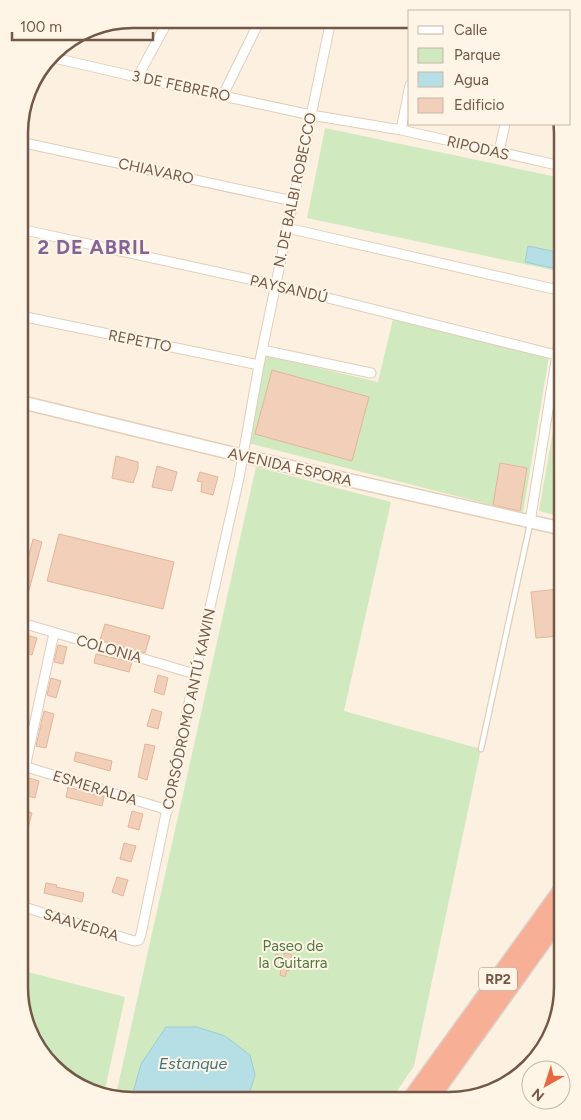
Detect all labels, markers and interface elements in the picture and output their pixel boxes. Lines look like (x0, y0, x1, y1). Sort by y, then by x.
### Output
scale bar (12, 10, 154, 42)
legend (408, 10, 571, 125)
text: 100 m (20, 18, 62, 36)
text: Calle (454, 21, 487, 39)
text: Parque (454, 46, 501, 64)
street label: 3 DE FEBRERO (130, 67, 232, 105)
text: Agua (454, 71, 489, 89)
text: Edificio (454, 96, 505, 114)
street label: N. DE BALBI ROBECCO (270, 111, 320, 269)
street label: RIPODAS (445, 132, 511, 164)
street label: CHIAVARO (117, 154, 195, 188)
district label: 2 DE ABRIL (38, 235, 150, 259)
street label: PAYSANDÚ (248, 271, 330, 307)
street label: REPETTO (107, 326, 173, 356)
street label: AVENIDA ESPORA (226, 444, 354, 490)
street label: CORSÓDROMO ANTÚ KAWIN (159, 607, 219, 811)
street label: COLONIA (74, 631, 144, 667)
street label: ESMERALDA (51, 767, 139, 809)
street label: SAAVEDRA (41, 905, 121, 945)
park label: Paseo de la Guitarra (259, 937, 327, 972)
road number: RP2 (479, 968, 517, 991)
water label: Estanque (159, 1054, 228, 1073)
north arrow (521, 1060, 571, 1110)
text: N (529, 1085, 548, 1105)

